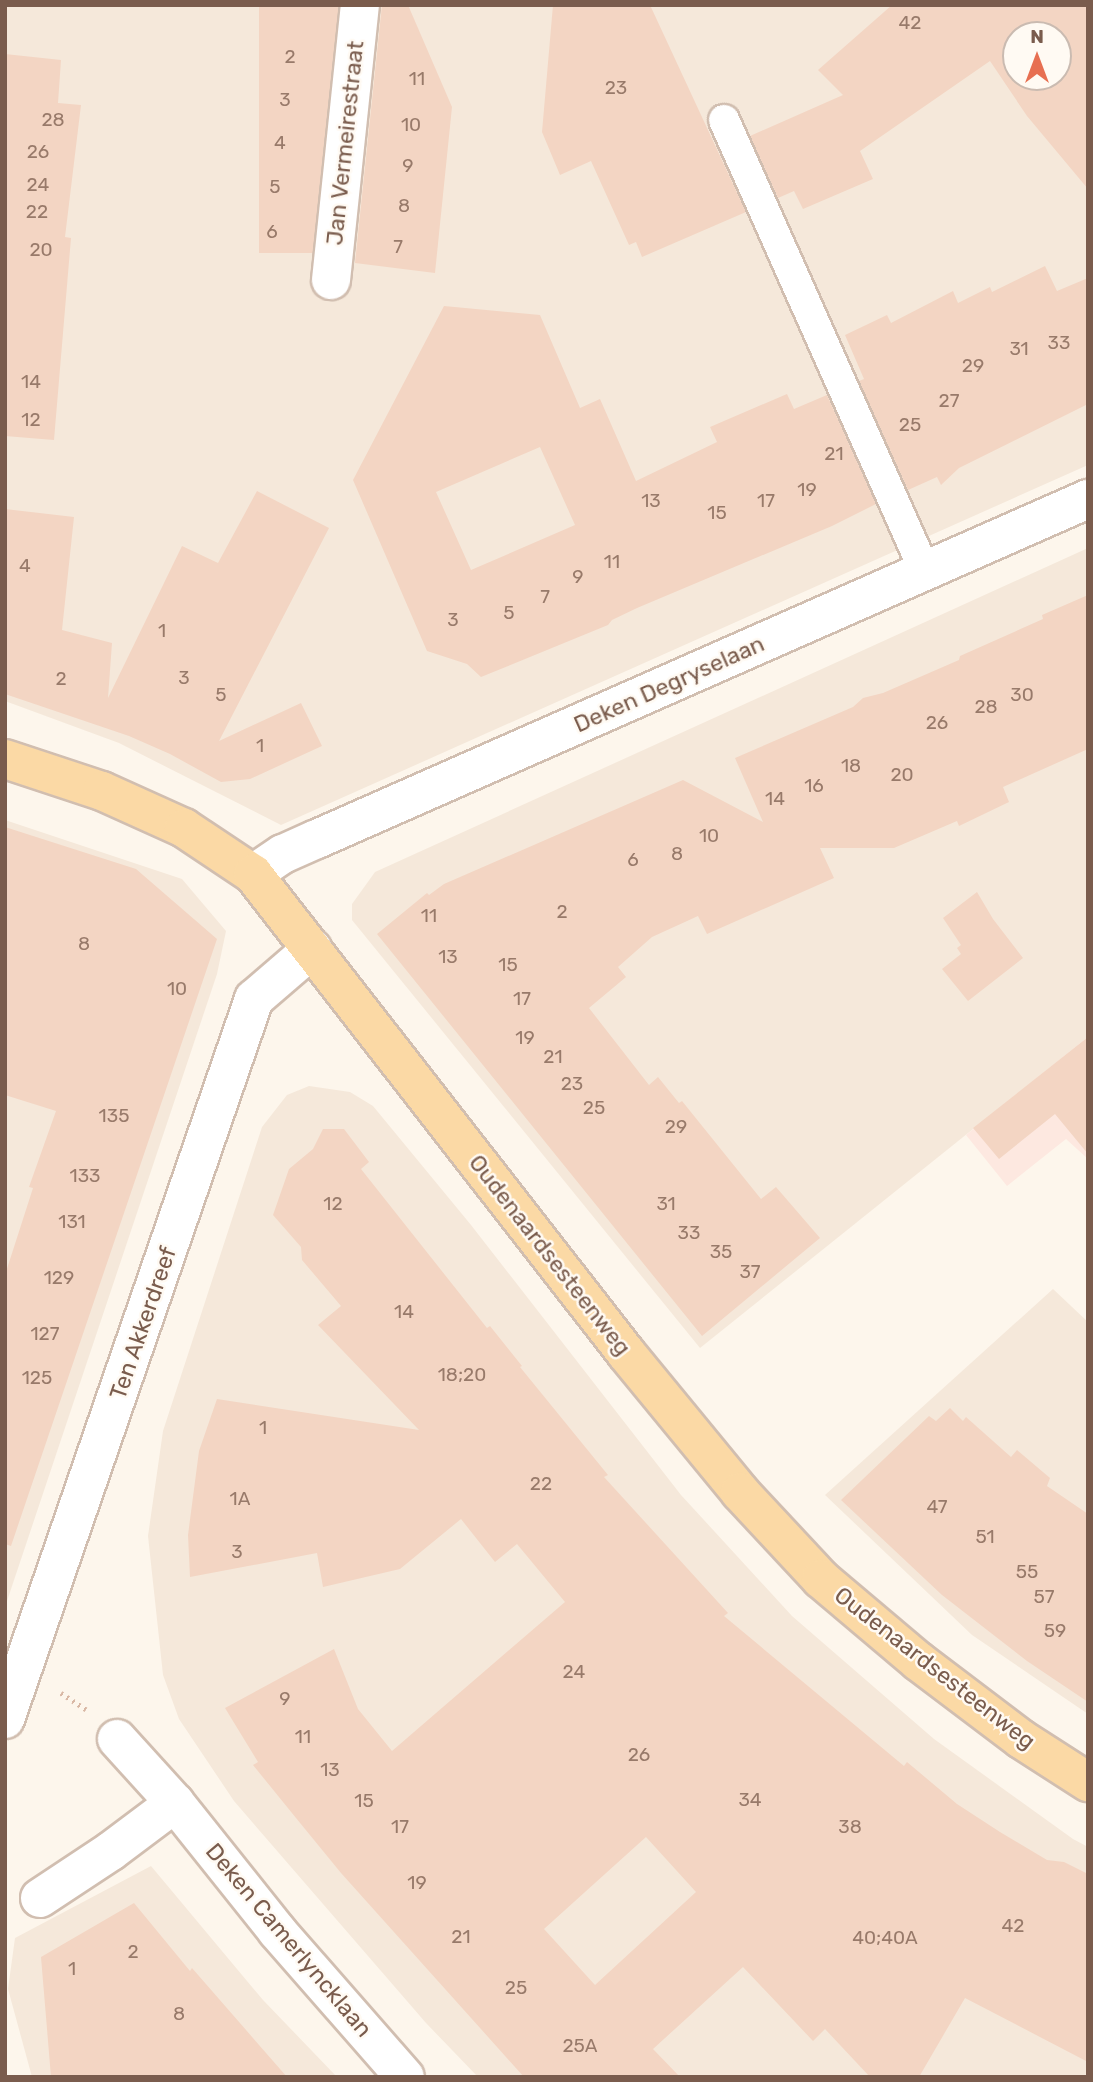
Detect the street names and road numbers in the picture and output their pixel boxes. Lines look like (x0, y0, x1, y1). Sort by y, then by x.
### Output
street label: Jan Vermeirestraat (321, 39, 369, 247)
street label: Deken Degryselaan (569, 630, 769, 738)
street label: Oudenaardsesteenweg (463, 1149, 637, 1361)
street label: Ten Akkerdreef (104, 1243, 182, 1403)
street label: Oudenaardsesteenweg (829, 1581, 1041, 1755)
street label: Deken Camerlyncklaan (200, 1838, 378, 2042)

